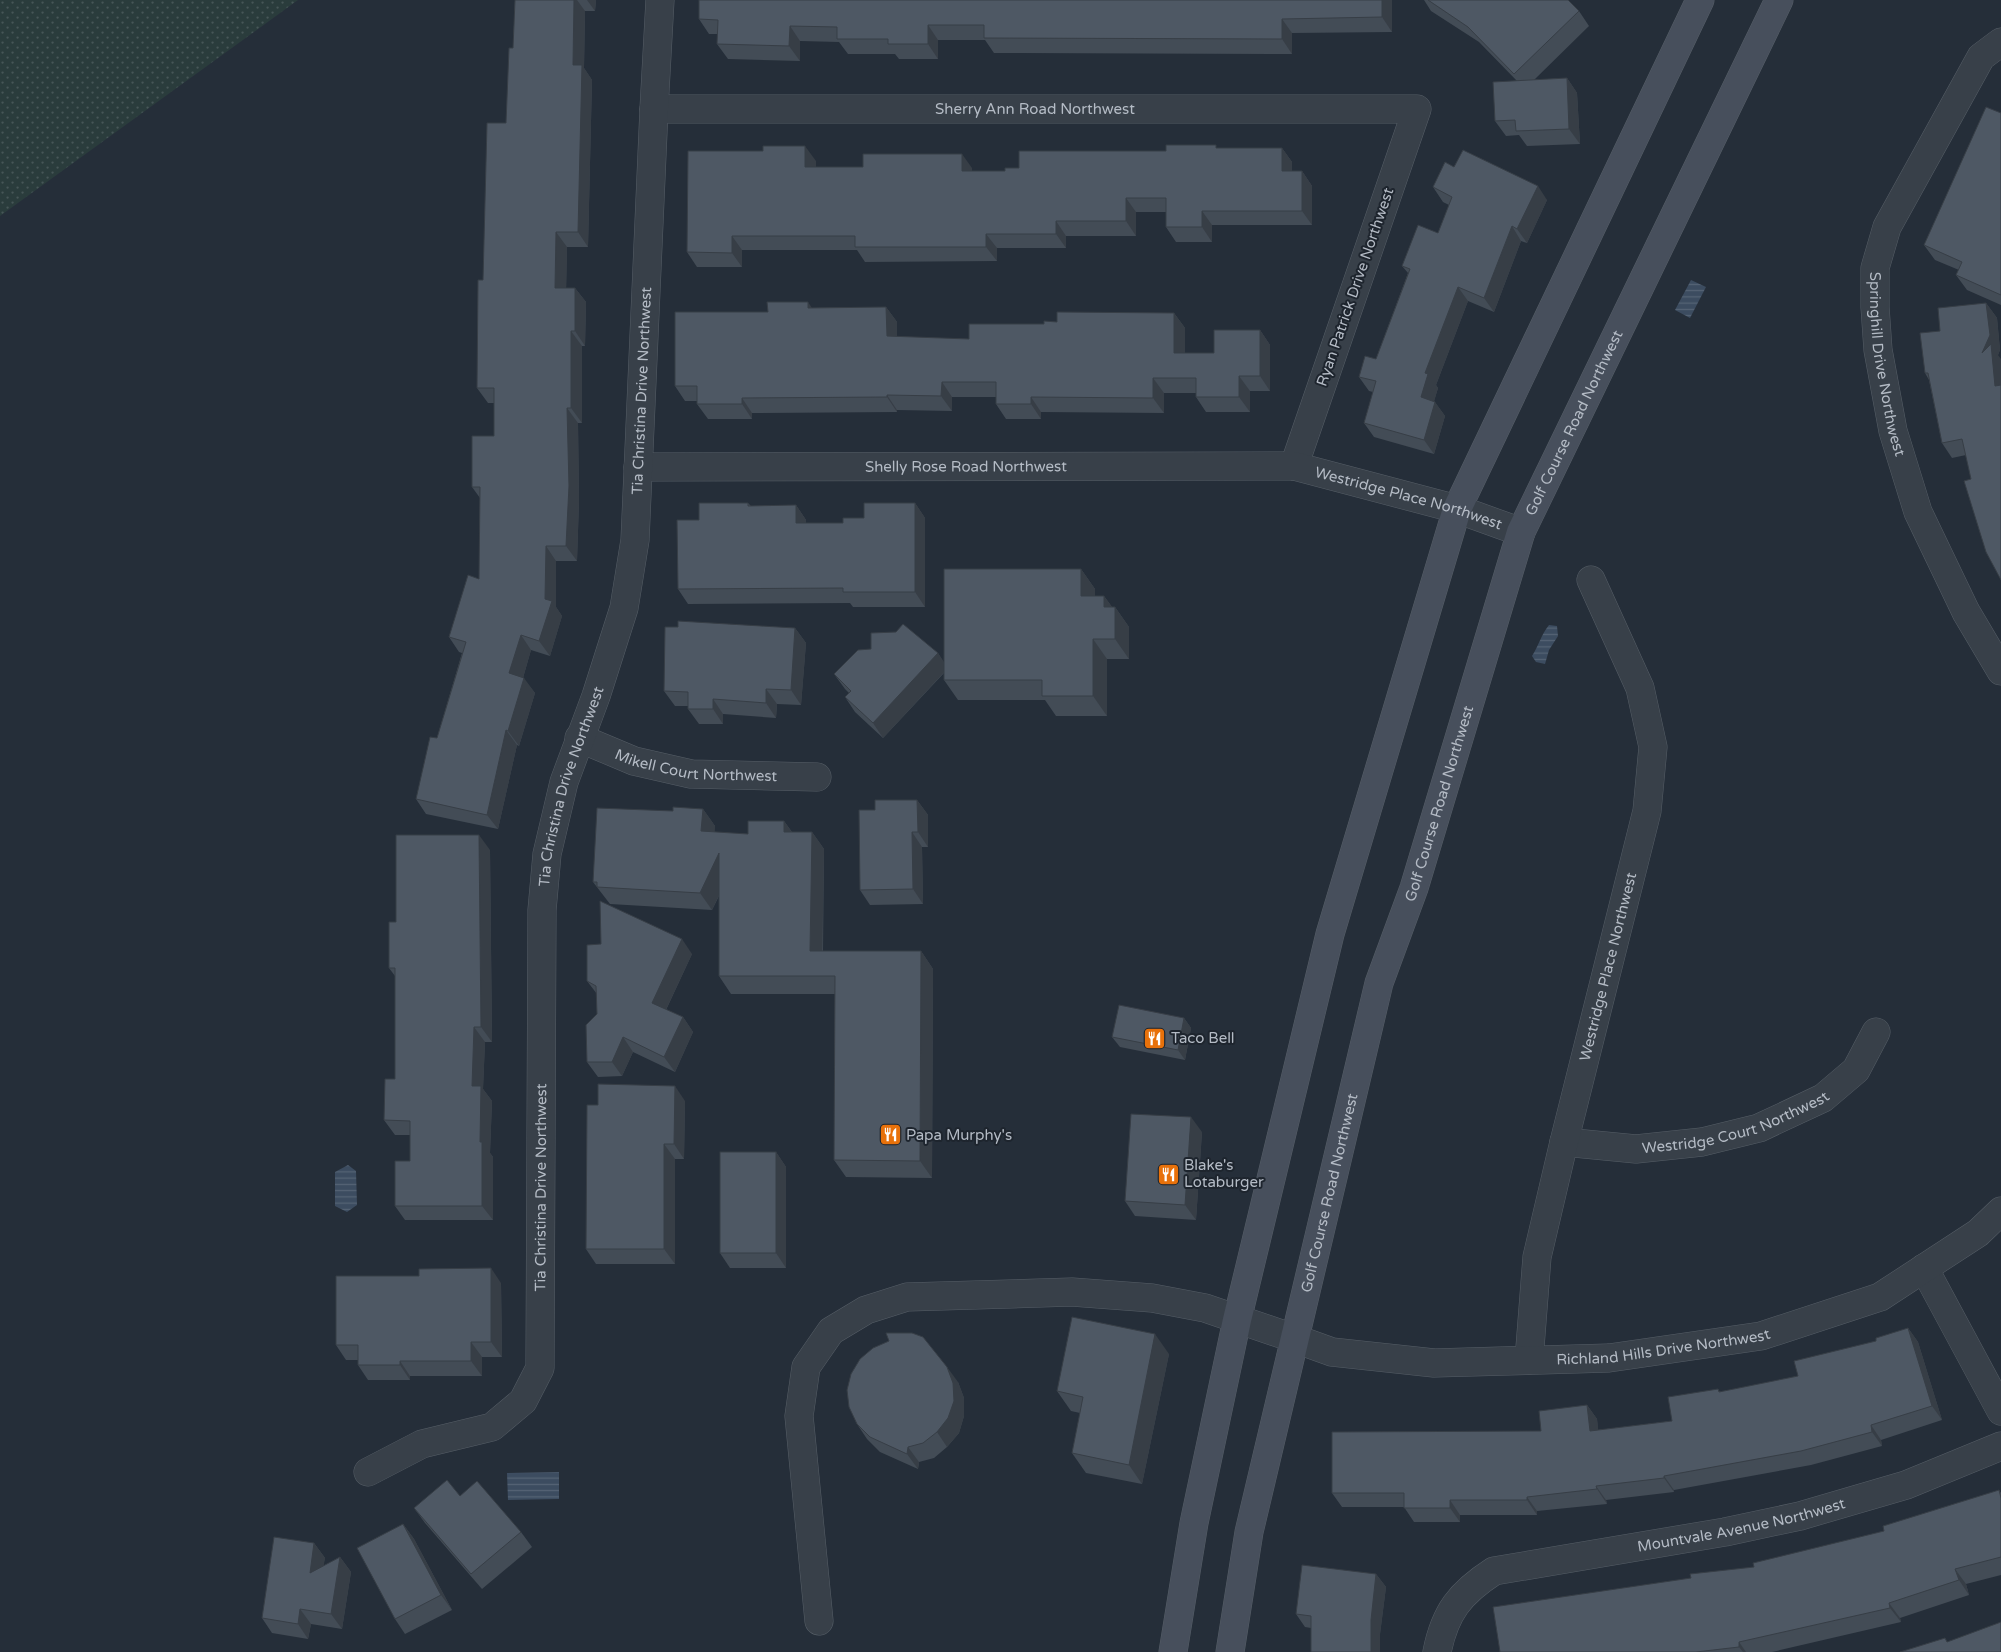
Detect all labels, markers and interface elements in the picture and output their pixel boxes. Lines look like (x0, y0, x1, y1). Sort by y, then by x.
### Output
street label: Sherry Ann Road Northwest (935, 100, 1135, 118)
street label: Ryan Patrick Drive Northwest (1313, 185, 1398, 389)
street label: Springhill Drive Northwest (1866, 272, 1909, 459)
street label: Tia Christina Drive Northwest (628, 286, 655, 495)
street label: Golf Course Road Northwest (1521, 327, 1627, 518)
street label: Shelly Rose Road Northwest (865, 457, 1067, 476)
street label: Westridge Place Northwest (1313, 463, 1505, 534)
street label: Tia Christina Drive Northwest (535, 684, 608, 887)
street label: Golf Course Road Northwest (1401, 703, 1477, 904)
street label: Mikell Court Northwest (612, 745, 778, 785)
street label: Westridge Place Northwest (1576, 870, 1640, 1063)
restaurant icon: Taco Bell (1143, 1026, 1167, 1050)
place label: Taco Bell (1171, 1029, 1235, 1047)
street label: Tia Christina Drive Northwest (531, 1083, 550, 1291)
street label: Westridge Court Northwest (1641, 1087, 1833, 1157)
street label: Golf Course Road Northwest (1297, 1091, 1362, 1294)
restaurant icon: Papa Murphy's (878, 1123, 902, 1147)
place label: Papa Murphy's (906, 1126, 1012, 1144)
place label: Blake's Lotaburger (1184, 1156, 1264, 1191)
restaurant icon: Blake's Lotaburger (1156, 1162, 1180, 1186)
street label: Richland Hills Drive Northwest (1556, 1325, 1773, 1369)
street label: Mountvale Avenue Northwest (1636, 1494, 1847, 1556)

